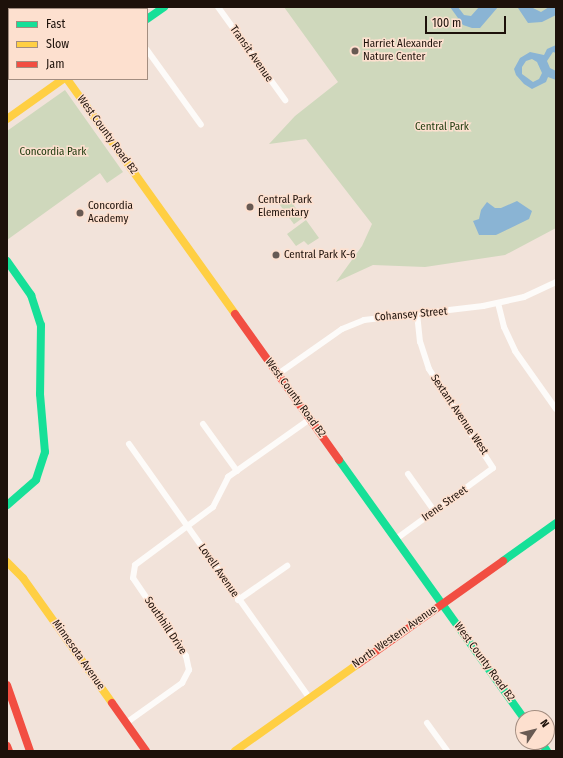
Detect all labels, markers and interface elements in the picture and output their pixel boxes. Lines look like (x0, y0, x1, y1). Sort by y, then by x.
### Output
legend (8, 8, 148, 80)
scale bar (427, 8, 508, 34)
text: 100 m (432, 16, 461, 30)
text: Fast (46, 17, 65, 31)
street label: Transit Avenue (227, 23, 275, 85)
text: Slow (46, 37, 69, 51)
place label: Harriet Alexander Nature Center (363, 38, 442, 64)
marker: Harriet Alexander Nature Center (350, 46, 360, 56)
text: Jam (46, 57, 64, 71)
street label: West County Road B2 (74, 93, 140, 177)
park label: Central Park (415, 120, 469, 134)
park label: Concordia Park (20, 145, 86, 159)
place label: Central Park Elementary (258, 194, 312, 220)
place label: Concordia Academy (88, 200, 133, 226)
marker: Central Park Elementary (245, 202, 255, 212)
marker: Concordia Academy (75, 208, 85, 218)
place label: Central Park K-6 (284, 248, 356, 262)
marker: Central Park K-6 (271, 250, 281, 260)
street label: Cohansey Street (374, 305, 448, 325)
street label: West County Road B2 (262, 356, 328, 440)
street label: Sextant Avenue West (427, 372, 491, 458)
street label: Irene Street (420, 483, 470, 525)
street label: Lovell Avenue (195, 542, 241, 600)
street label: Southhill Drive (141, 595, 189, 657)
street label: North Western Avenue (350, 603, 440, 671)
street label: Minnesota Avenue (49, 617, 107, 693)
street label: West County Road B2 (451, 620, 517, 704)
north arrow (515, 710, 555, 750)
text: N (537, 717, 552, 730)

